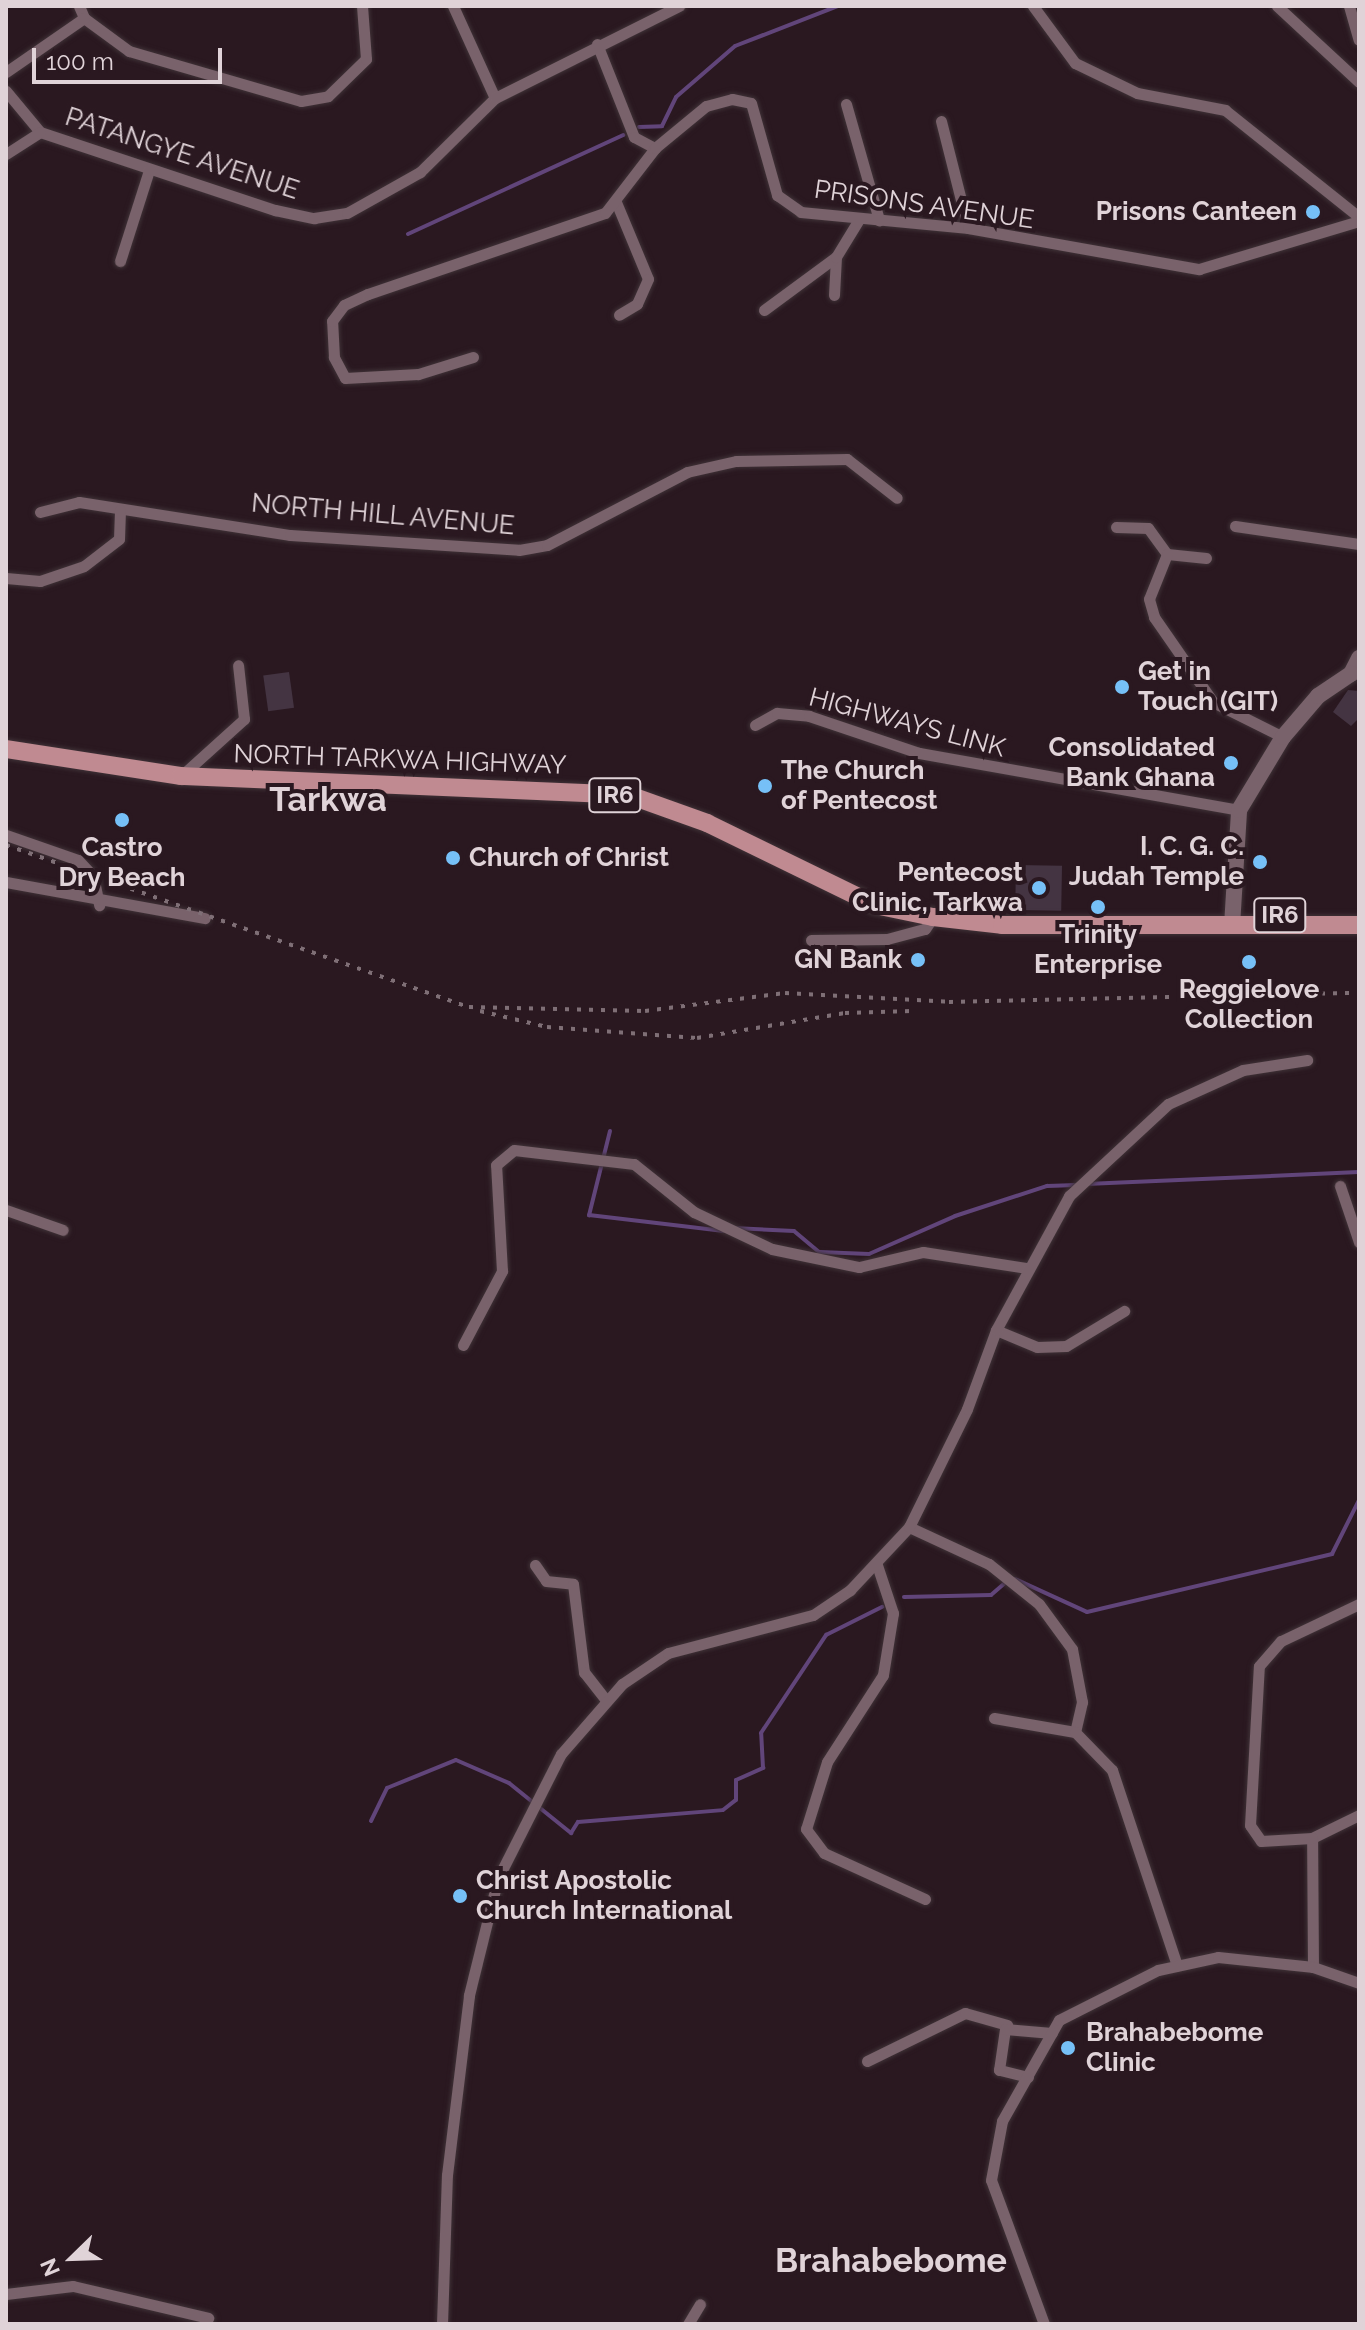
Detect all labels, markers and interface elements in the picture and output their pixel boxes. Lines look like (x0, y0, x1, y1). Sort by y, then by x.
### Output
scale bar (36, 32, 226, 82)
text: 100 m (46, 47, 114, 76)
street label: PATANGYE AVENUE (61, 101, 303, 207)
street label: PRISONS AVENUE (812, 174, 1036, 236)
place label: Prisons Canteen (1096, 196, 1297, 228)
marker: Prisons Canteen (1304, 203, 1322, 221)
street label: NORTH HILL AVENUE (249, 488, 517, 542)
place label: Get in Touch (GIT) (1138, 656, 1278, 718)
marker: Get in Touch (GIT) (1113, 678, 1131, 696)
street label: HIGHWAYS LINK (806, 682, 1008, 764)
place label: Consolidated Bank Ghana (1049, 732, 1215, 794)
street label: NORTH TARKWA HIGHWAY (232, 739, 568, 781)
marker: Consolidated Bank Ghana (1222, 754, 1240, 772)
place label: The Church of Pentecost (781, 755, 938, 816)
road number: IR6 (587, 775, 643, 815)
marker: The Church of Pentecost (756, 777, 774, 795)
district label: Tarkwa (269, 780, 387, 820)
marker: Castro Dry Beach (113, 811, 131, 829)
place label: I. C. G. C. Judah Temple (1068, 831, 1244, 892)
place label: Castro Dry Beach (58, 832, 186, 894)
place label: Church of Christ (469, 842, 670, 874)
marker: Church of Christ (444, 849, 462, 867)
marker: I. C. G. C. Judah Temple (1251, 853, 1269, 871)
place label: Pentecost Clinic, Tarkwa (851, 857, 1023, 918)
marker: Pentecost Clinic, Tarkwa (1030, 879, 1048, 897)
road number: IR6 (1252, 895, 1308, 935)
marker: Trinity Enterprise (1089, 898, 1107, 916)
place label: Trinity Enterprise (1034, 919, 1162, 980)
place label: GN Bank (794, 944, 902, 976)
marker: GN Bank (909, 951, 927, 969)
marker: Reggielove Collection (1240, 953, 1258, 971)
place label: Reggielove Collection (1179, 974, 1319, 1036)
place label: Christ Apostolic Church International (476, 1865, 732, 1926)
marker: Christ Apostolic Church International (451, 1887, 469, 1905)
place label: Brahabebome Clinic (1086, 2017, 1263, 2078)
marker: Brahabebome Clinic (1057, 2037, 1079, 2059)
north arrow (32, 2218, 112, 2298)
district label: Brahabebome (775, 2241, 1007, 2281)
text: N (35, 2255, 65, 2280)

